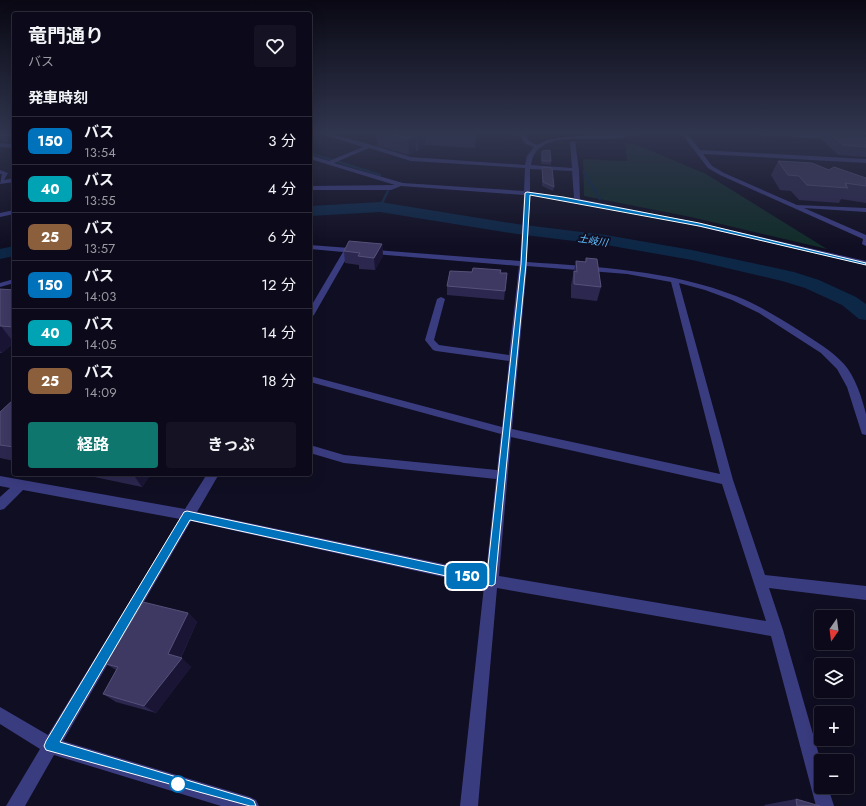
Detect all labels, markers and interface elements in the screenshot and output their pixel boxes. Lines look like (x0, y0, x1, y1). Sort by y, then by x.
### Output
text: 竜門通り (28, 22, 104, 49)
button: heart (254, 25, 296, 67)
text: バス (28, 52, 54, 71)
text: 発車時刻 (28, 87, 88, 109)
text: バス (84, 121, 114, 143)
text: 3 分 (268, 130, 296, 152)
text: 150 (37, 131, 63, 151)
text: 13:54 (84, 143, 116, 162)
text: バス (84, 169, 114, 191)
text: 4 分 (268, 178, 296, 200)
text: 40 (40, 179, 60, 199)
text: 13:55 (84, 191, 116, 210)
text: バス (84, 217, 114, 239)
text: 6 分 (268, 226, 296, 248)
text: 25 (41, 227, 59, 247)
water label: 土岐川 (577, 231, 610, 250)
text: 13:57 (84, 239, 115, 258)
text: バス (84, 265, 114, 287)
text: 12 分 (261, 274, 296, 296)
text: 150 (37, 275, 63, 295)
text: 14:03 (84, 287, 116, 306)
text: バス (84, 313, 114, 335)
text: 14 分 (261, 322, 296, 344)
text: 40 (40, 323, 60, 343)
text: 14:05 (84, 335, 116, 354)
text: バス (84, 361, 114, 383)
text: 18 分 (262, 370, 296, 392)
text: 25 (41, 371, 59, 391)
text: 14:09 (84, 383, 117, 402)
button: 経路 (28, 422, 158, 468)
button: きっぷ (166, 422, 296, 468)
line badge: 150 (444, 563, 490, 589)
text: 150 (454, 566, 480, 586)
north arrow (814, 610, 854, 650)
map controls (814, 610, 854, 794)
button: layers (814, 658, 854, 698)
button: + (814, 706, 854, 746)
button: − (814, 754, 854, 794)
unlabelled marker (169, 775, 187, 793)

